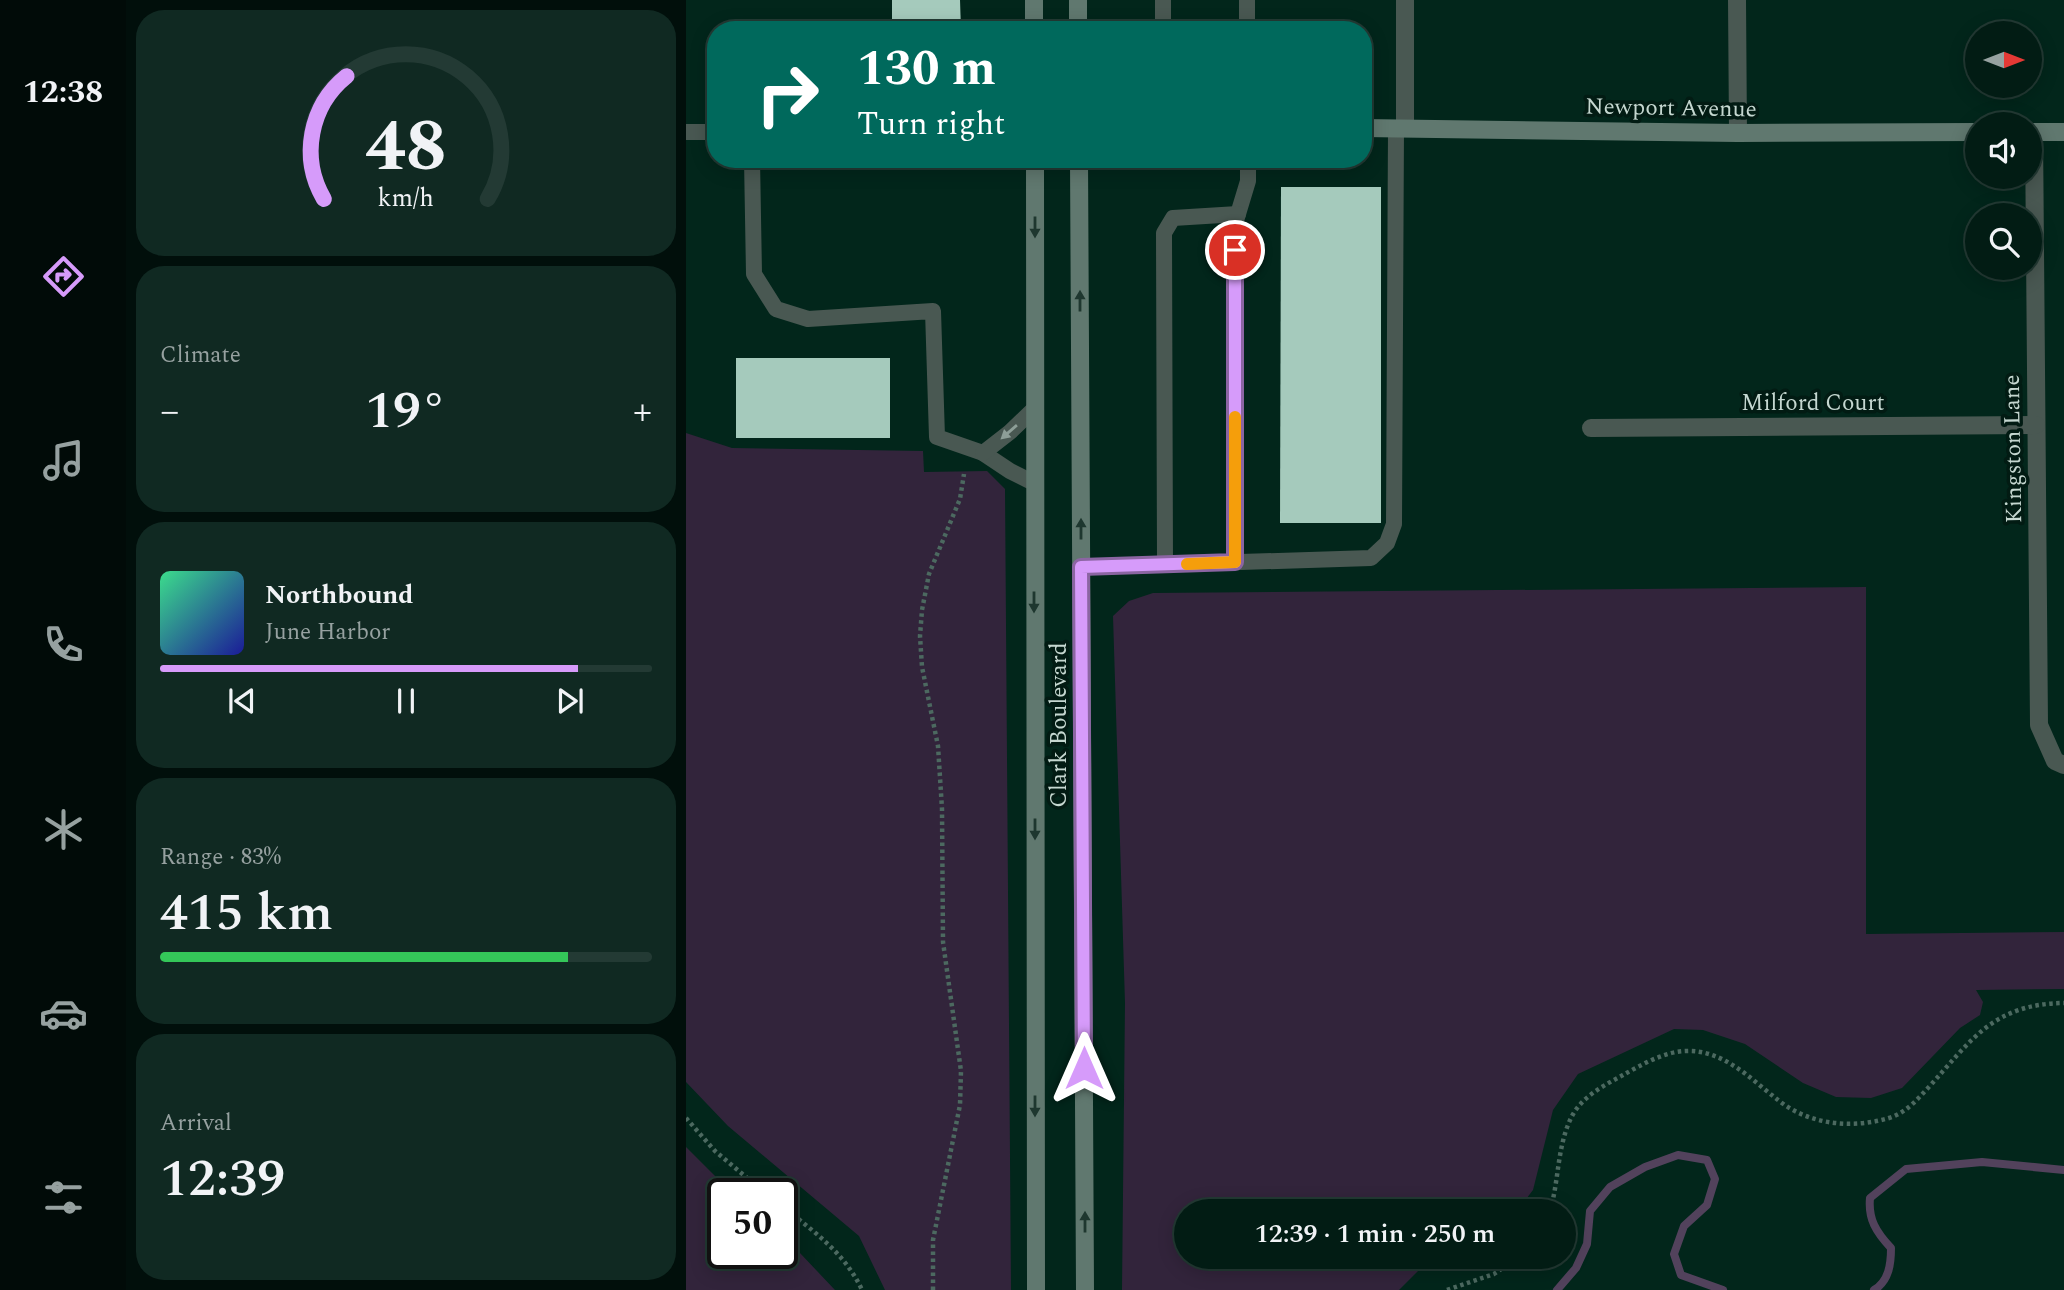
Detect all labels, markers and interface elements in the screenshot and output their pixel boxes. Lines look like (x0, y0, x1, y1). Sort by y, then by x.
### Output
north arrow (1965, 21, 2042, 98)
map controls (1965, 21, 2042, 280)
text: 130 m (857, 32, 996, 107)
icon: right (742, 49, 833, 140)
text: 12:38 (23, 68, 103, 117)
street label: Newport Avenue (1585, 90, 1757, 127)
text: 48 (365, 92, 447, 203)
text: Turn right (857, 100, 1005, 149)
button: sound (1965, 112, 2042, 189)
text: km/h (378, 180, 434, 218)
button: search (1965, 203, 2042, 280)
one-way arrow (1029, 217, 1041, 239)
pin (1205, 220, 1265, 280)
icon: arrive (1216, 231, 1254, 269)
icon: directions (39, 252, 88, 301)
one-way arrow (1074, 290, 1086, 312)
text: Climate (160, 338, 241, 373)
text: 19° (365, 372, 447, 451)
street label: Kingston Lane (1995, 374, 2032, 524)
text: − (160, 383, 179, 441)
text: + (633, 383, 652, 441)
street label: Milford Court (1741, 386, 1885, 421)
one-way arrow (1000, 424, 1018, 440)
icon: music (39, 436, 88, 485)
one-way arrow (1075, 518, 1087, 540)
text: Northbound (265, 575, 413, 615)
one-way arrow (1028, 591, 1040, 613)
text: June Harbor (265, 615, 390, 650)
icon: phone (39, 620, 88, 669)
street label: Clark Boulevard (1042, 642, 1077, 808)
icon: previous (223, 682, 261, 720)
icon: pause (387, 682, 425, 720)
icon: next (551, 682, 589, 720)
icon: climate (39, 805, 88, 854)
one-way arrow (1029, 819, 1041, 841)
text: Range · 83% (160, 840, 281, 875)
text: 415 km (160, 874, 333, 953)
icon: car (39, 989, 88, 1038)
position arrow (1047, 1031, 1121, 1105)
one-way arrow (1030, 1095, 1041, 1117)
text: Arrival (160, 1106, 232, 1141)
text: 12:39 (160, 1140, 285, 1219)
icon: filters (39, 1173, 88, 1222)
speed limit sign: 50 (707, 1178, 798, 1269)
one-way arrow (1079, 1211, 1091, 1233)
text: 12:39 · 1 min · 250 m (1255, 1214, 1495, 1254)

